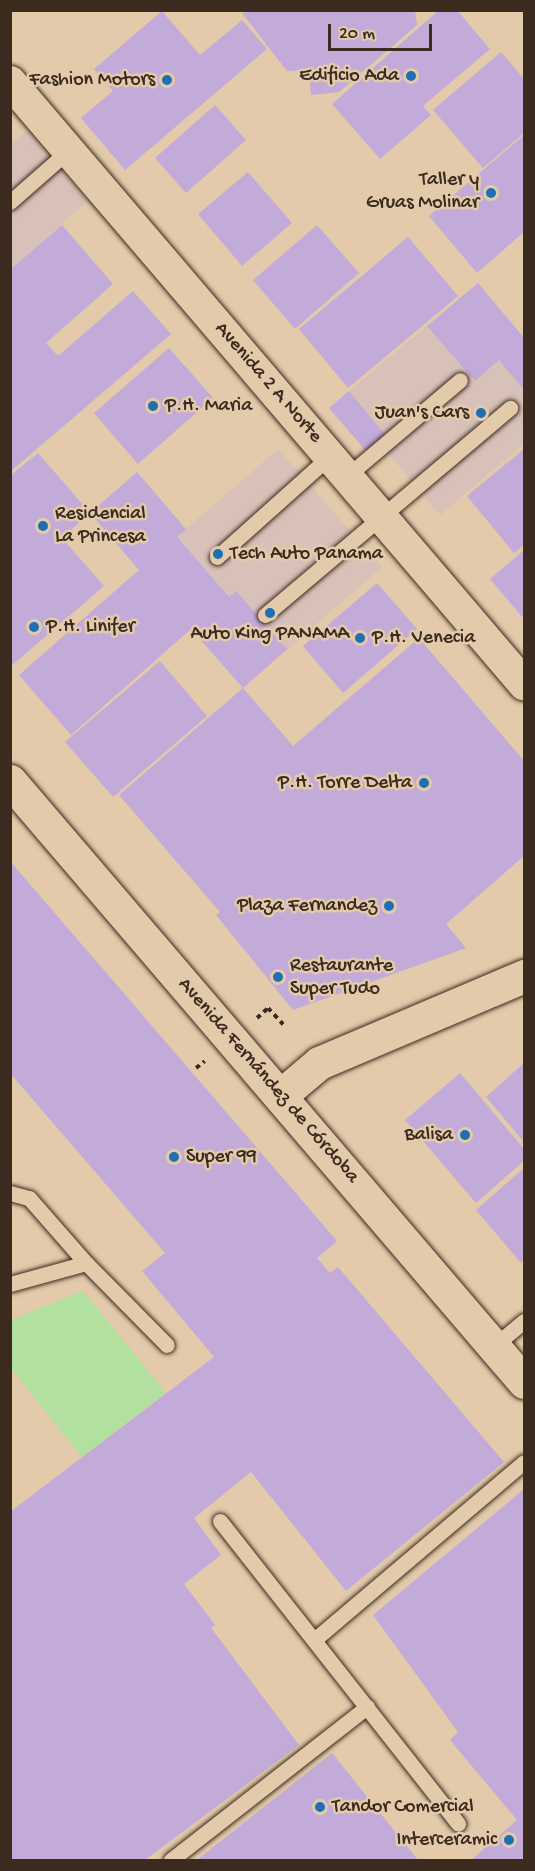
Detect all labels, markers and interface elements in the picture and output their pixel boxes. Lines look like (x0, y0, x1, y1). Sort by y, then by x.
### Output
scale bar (331, 12, 434, 50)
text: 20 m (339, 24, 375, 45)
place label: Edificio Ada (299, 64, 399, 88)
place label: Fashion Motors (29, 68, 155, 92)
marker: Edificio Ada (404, 69, 418, 83)
marker: Fashion Motors (160, 73, 174, 87)
place label: Taller y Gruas Molinar (366, 169, 479, 216)
marker: Taller y Gruas Molinar (484, 186, 498, 200)
street label: Avenida 2 A Norte (209, 318, 327, 448)
place label: P.H. Maria (165, 394, 252, 418)
marker: P.H. Maria (146, 399, 160, 413)
place label: Juan's Cars (375, 401, 469, 425)
marker: Juan's Cars (474, 406, 488, 420)
place label: Residencial La Princesa (55, 502, 146, 549)
marker: Residencial La Princesa (36, 519, 50, 533)
place label: Tech Auto Panama (230, 542, 383, 566)
marker: Tech Auto Panama (211, 547, 225, 561)
marker: Auto King PANAMA (263, 606, 277, 620)
place label: P.H. Linifer (46, 615, 135, 639)
marker: P.H. Linifer (27, 620, 41, 634)
place label: Auto King PANAMA (191, 622, 349, 646)
place label: P.H. Venecia (372, 626, 475, 650)
marker: P.H. Venecia (353, 631, 367, 645)
place label: P.H. Torre Delta (278, 771, 412, 795)
marker: P.H. Torre Delta (417, 776, 431, 790)
place label: Plaza Fernandez (237, 894, 377, 918)
marker: Plaza Fernandez (382, 899, 396, 913)
place label: Restaurante Super Tudo (290, 954, 393, 1001)
marker: Restaurante Super Tudo (271, 970, 285, 984)
street label: Avenida Fernández de Córdoba (172, 973, 364, 1189)
place label: Balisa (404, 1123, 453, 1147)
marker: Balisa (458, 1128, 472, 1142)
place label: Super 99 (186, 1145, 257, 1169)
marker: Super 99 (167, 1150, 181, 1164)
place label: Tandor Comercial (332, 1795, 474, 1819)
marker: Tandor Comercial (313, 1800, 327, 1814)
place label: Interceramic (396, 1828, 497, 1852)
marker: Interceramic (502, 1833, 516, 1847)

